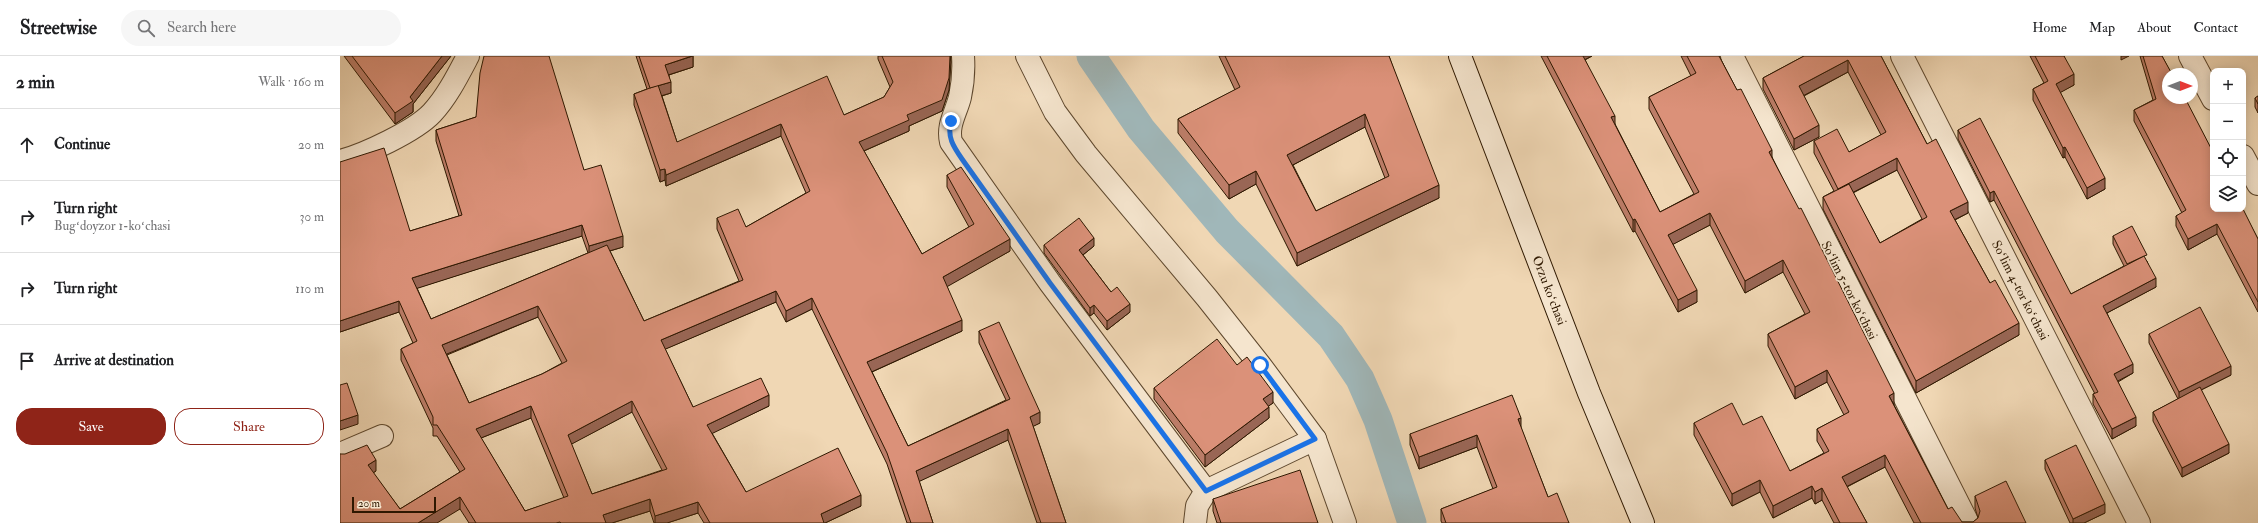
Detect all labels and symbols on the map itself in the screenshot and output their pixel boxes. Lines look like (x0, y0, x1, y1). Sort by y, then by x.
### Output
north arrow (2162, 68, 2198, 104)
route end (942, 112, 960, 130)
street label: Soʻlim 5-tor koʻchasi (1817, 238, 1881, 343)
street label: Soʻlim 4-tor koʻchasi (1988, 238, 2052, 343)
street label: Orzu koʻchasi (1529, 253, 1570, 328)
route start (1251, 356, 1269, 374)
scale bar (352, 495, 436, 514)

